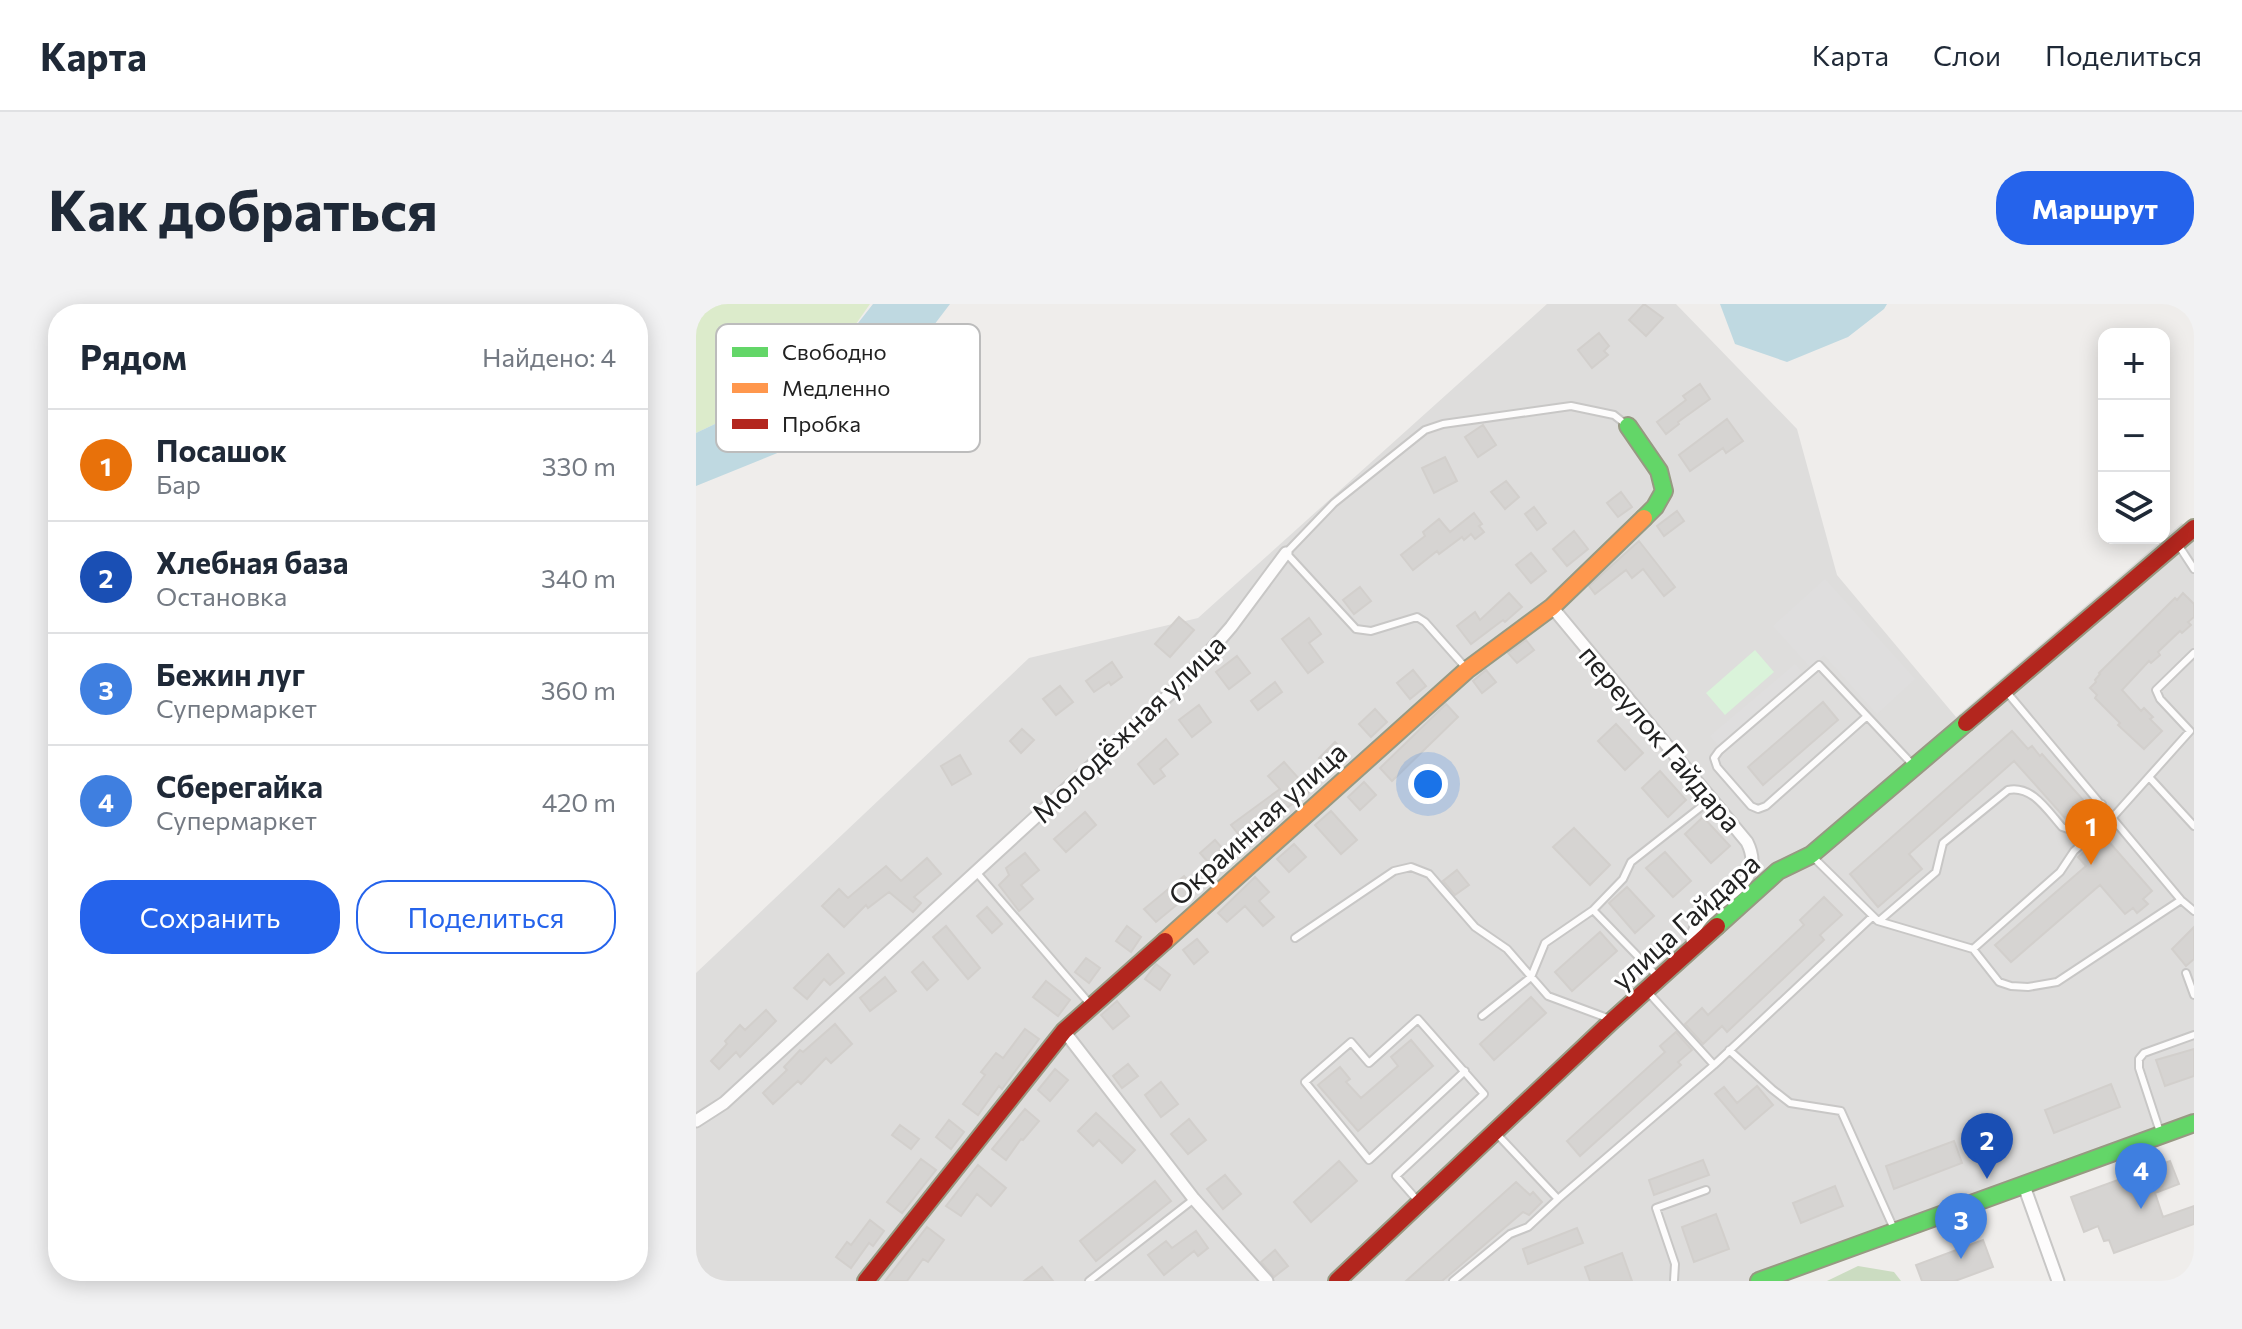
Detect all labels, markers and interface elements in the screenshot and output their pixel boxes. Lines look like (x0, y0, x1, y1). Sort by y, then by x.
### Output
text: Карта (40, 32, 147, 79)
text: Карта (1812, 38, 1889, 72)
text: Слои (1933, 38, 2001, 72)
text: Поделиться (2045, 38, 2202, 72)
button: Маршрут (1996, 171, 2194, 245)
text: Как добраться (48, 174, 438, 243)
legend (716, 324, 980, 452)
map controls (2098, 328, 2170, 544)
button: + (2098, 328, 2170, 400)
text: Рядом (80, 335, 187, 377)
text: Свободно (782, 338, 887, 365)
text: Найдено: 4 (482, 341, 616, 372)
text: Медленно (782, 374, 890, 401)
button: − (2098, 400, 2170, 472)
text: Пробка (782, 410, 861, 437)
text: Посашок (156, 431, 287, 468)
text: 1 (100, 450, 112, 481)
text: 330 m (542, 450, 616, 481)
text: Бар (156, 468, 201, 499)
button: layers (2098, 472, 2170, 544)
text: Хлебная база (156, 543, 348, 580)
text: 2 (99, 562, 113, 593)
text: 340 m (541, 562, 616, 593)
text: Остановка (156, 580, 287, 611)
street label: Молодёжная улица (1024, 627, 1232, 829)
street label: переулок Гайдара (1573, 637, 1749, 839)
text: Бежин луг (156, 655, 305, 692)
text: 3 (98, 674, 114, 705)
text: 360 m (541, 674, 616, 705)
text: Супермаркет (156, 692, 317, 723)
street label: Окраинная улица (1161, 734, 1353, 912)
your location (1408, 764, 1448, 804)
text: Сберегайка (156, 767, 323, 804)
text: 4 (98, 786, 114, 817)
text: 420 m (542, 786, 616, 817)
pin: 1 (2065, 799, 2117, 865)
text: Супермаркет (156, 804, 317, 835)
street label: улица Гайдара (1604, 846, 1766, 996)
button: Сохранить (80, 880, 340, 954)
button: Поделиться (356, 880, 616, 954)
pin: 2 (1961, 1113, 2013, 1179)
pin: 4 (2115, 1143, 2167, 1209)
pin: 3 (1935, 1193, 1987, 1259)

